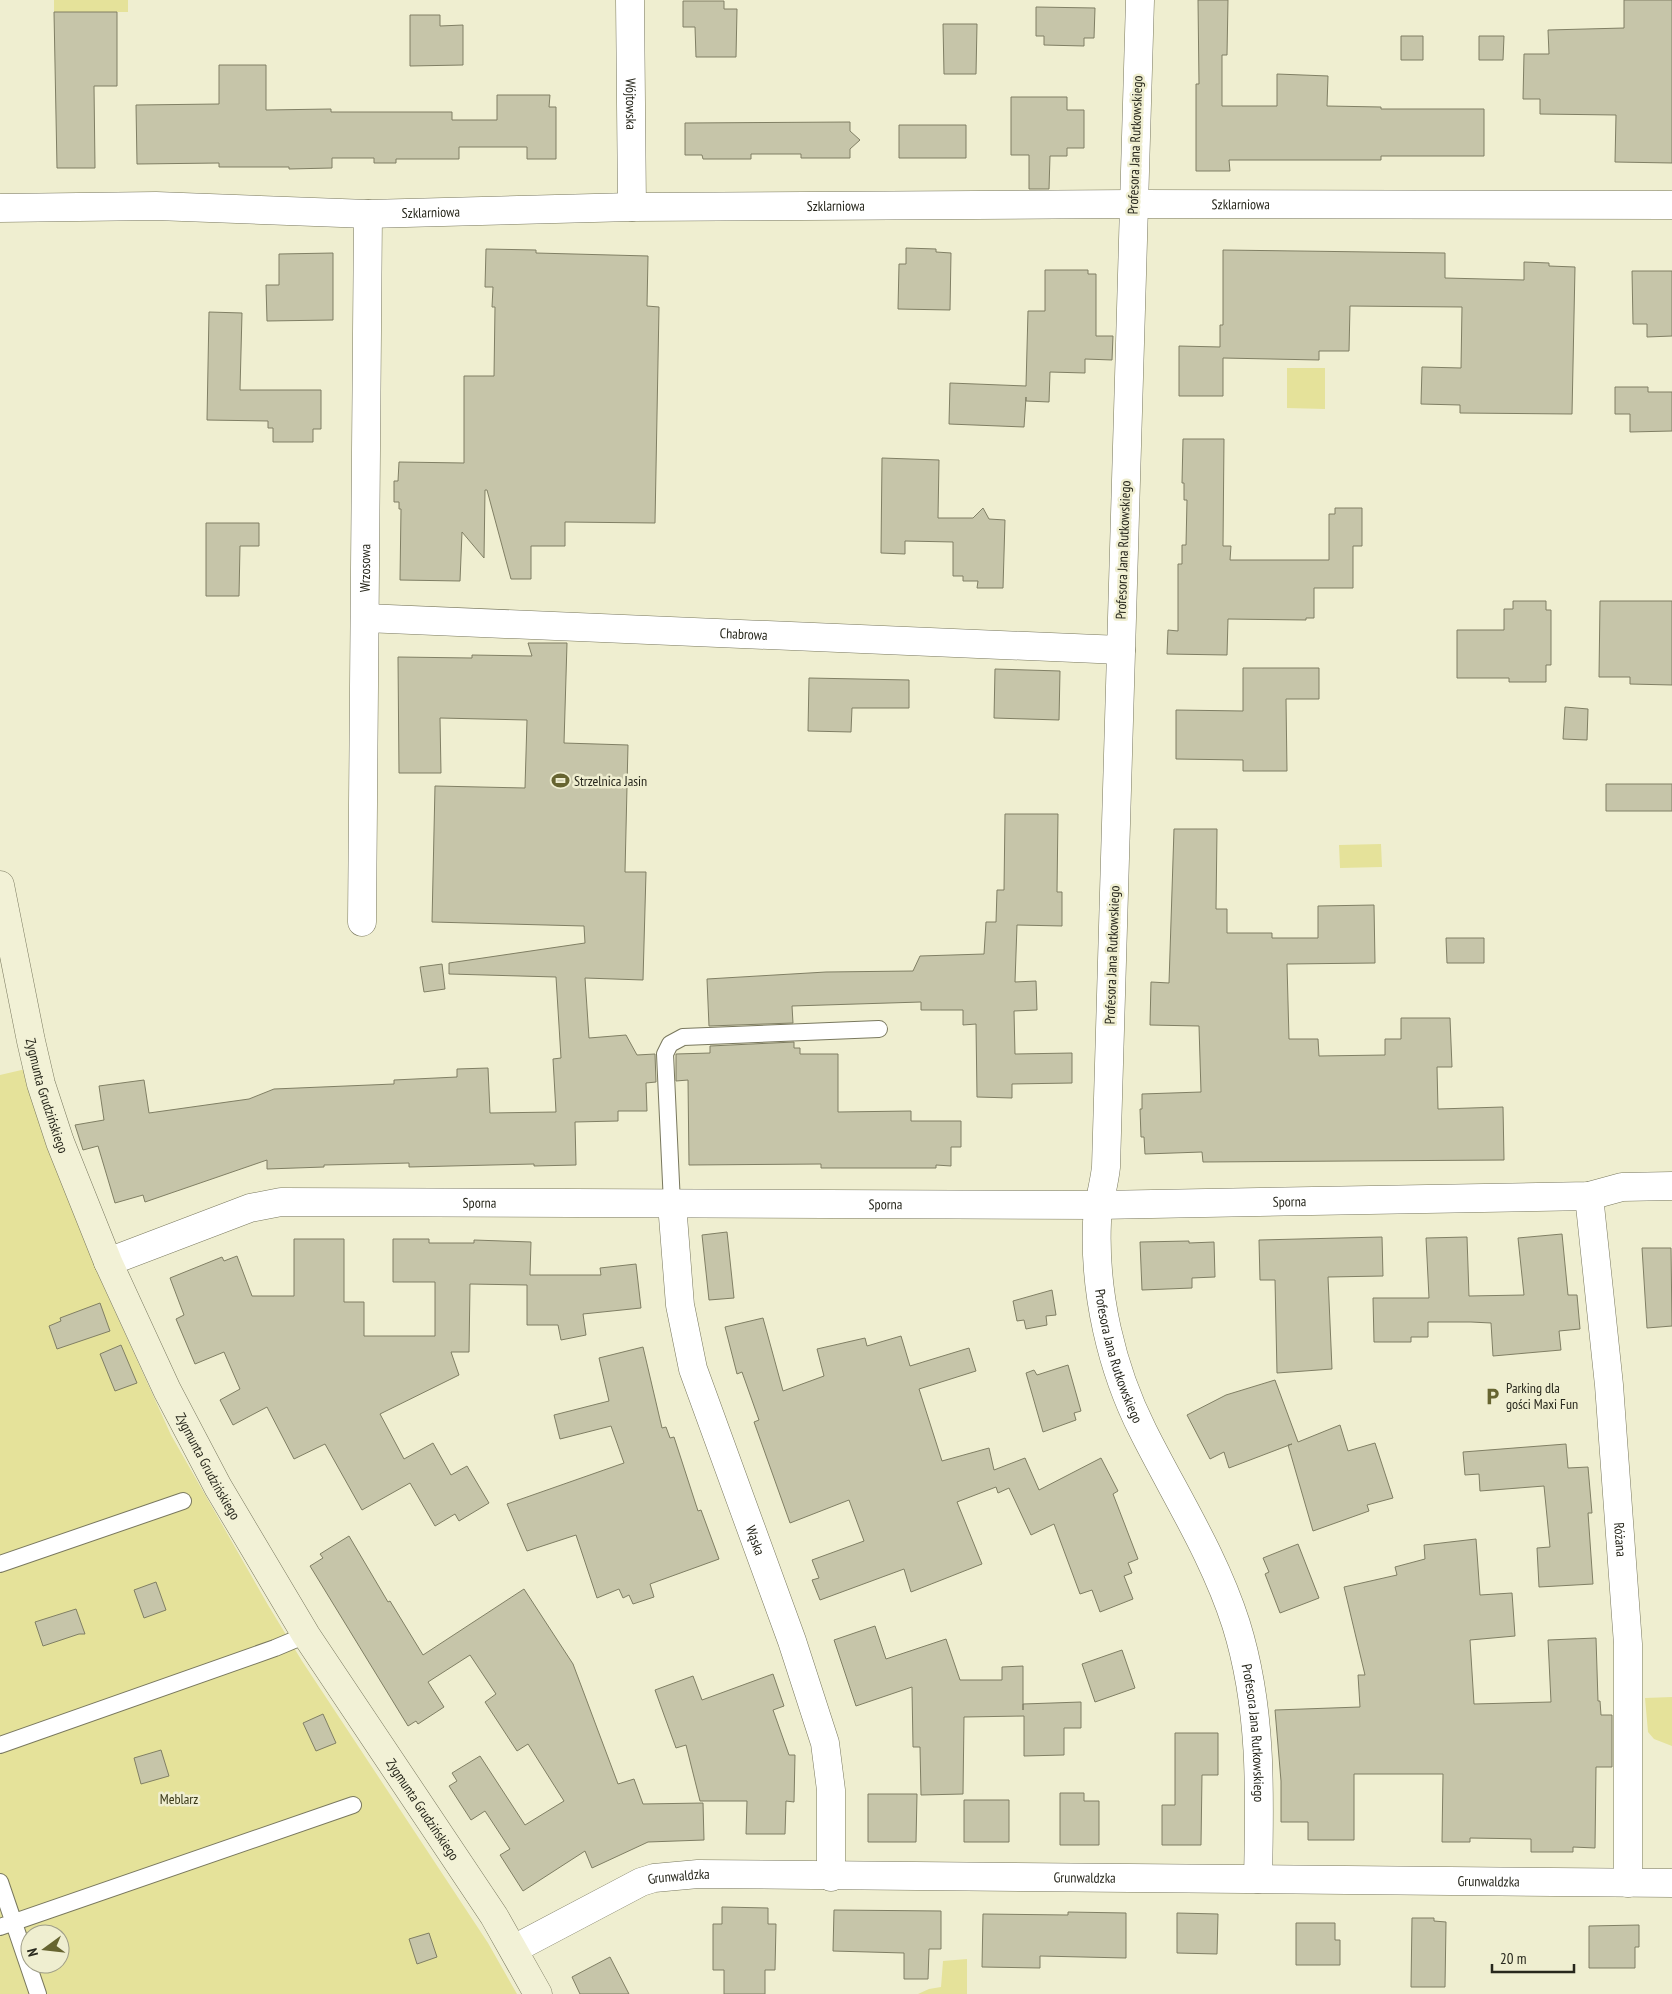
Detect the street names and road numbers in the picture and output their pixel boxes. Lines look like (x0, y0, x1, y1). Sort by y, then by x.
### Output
street label: Profesora Jana Rutkowskiego (1124, 75, 1146, 215)
street label: Wójtowska (622, 78, 640, 130)
street label: Szklarniowa (1212, 195, 1270, 213)
street label: Szklarniowa (807, 197, 865, 215)
street label: Szklarniowa (401, 203, 460, 222)
street label: Profesora Jana Rutkowskiego (1112, 480, 1134, 620)
street label: Wrzosowa (356, 544, 374, 592)
street label: Chabrowa (719, 624, 768, 644)
street label: Profesora Jana Rutkowskiego (1101, 885, 1123, 1025)
street label: Zygmunta Grudzińskiego (22, 1036, 73, 1156)
street label: Sporna (1272, 1192, 1307, 1211)
street label: Sporna (463, 1194, 496, 1212)
street label: Sporna (869, 1195, 902, 1213)
street label: Profesora Jana Rutkowskiego (1091, 1288, 1147, 1426)
street label: Zygmunta Grudzińskiego (172, 1410, 244, 1523)
street label: Różana (1610, 1522, 1631, 1557)
street label: Wąska (742, 1523, 769, 1558)
street label: Profesora Jana Rutkowskiego (1238, 1662, 1268, 1802)
street label: Zygmunta Grudzińskiego (382, 1755, 463, 1864)
street label: Grunwaldzka (645, 1865, 710, 1888)
street label: Grunwaldzka (1053, 1868, 1116, 1887)
street label: Grunwaldzka (1457, 1872, 1520, 1891)

